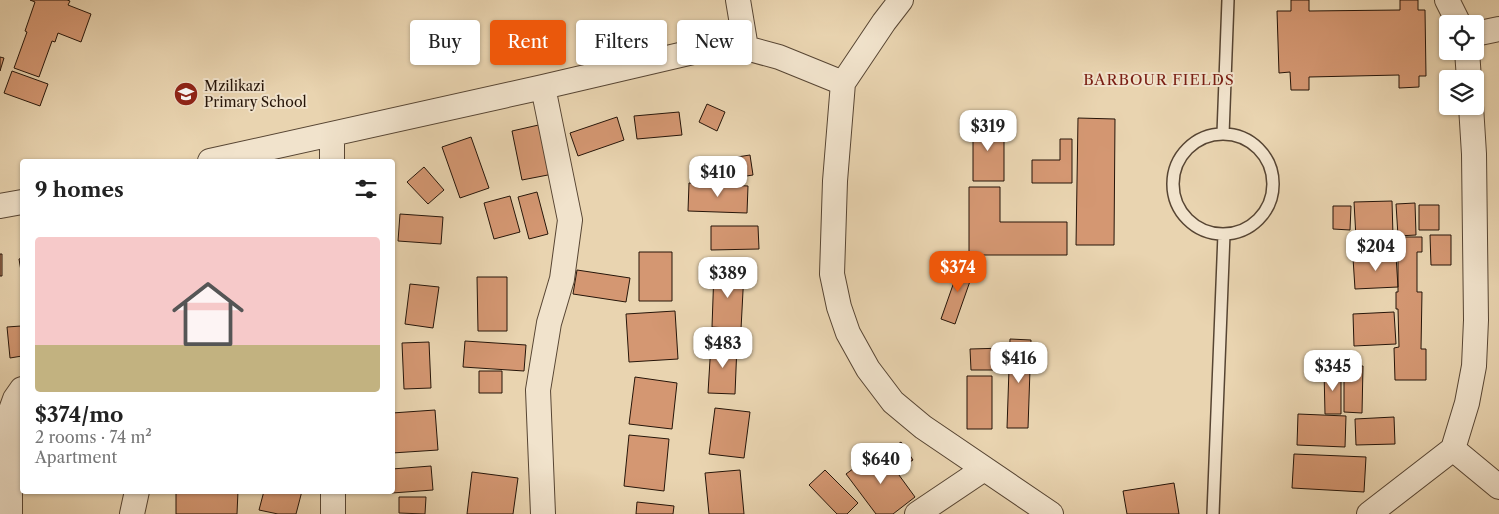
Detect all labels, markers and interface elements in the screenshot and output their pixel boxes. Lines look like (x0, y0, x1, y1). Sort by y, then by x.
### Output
map controls (1439, 15, 1484, 115)
button: locate (1439, 15, 1484, 60)
chip: Buy (410, 20, 480, 65)
chip: Rent (490, 20, 566, 65)
chip: Filters (576, 20, 667, 65)
chip: New (677, 20, 752, 65)
district label: BARBOUR FIELDS (1083, 70, 1235, 89)
button: layers (1439, 70, 1484, 115)
place label: Mzilikazi Primary School (204, 77, 307, 111)
school or university icon: Mzilikazi Primary School (173, 81, 199, 107)
pin: $319 (958, 110, 1018, 152)
text: $319 (971, 116, 1005, 136)
pin: $410 (688, 156, 748, 198)
text: $410 (700, 162, 736, 182)
icon: filters (352, 175, 380, 203)
text: 9 homes (35, 177, 124, 202)
pin: $204 (1346, 230, 1406, 272)
text: $204 (1357, 236, 1395, 256)
pin: $374 (928, 250, 988, 293)
pin: $389 (698, 256, 758, 299)
text: $374 (940, 257, 976, 277)
text: $389 (709, 263, 747, 283)
icon: home (163, 269, 253, 359)
pin: $483 (693, 326, 753, 369)
text: $483 (704, 333, 742, 353)
pin: $416 (989, 342, 1049, 384)
text: $416 (1001, 348, 1037, 368)
pin: $345 (1303, 350, 1363, 392)
text: $345 (1315, 356, 1351, 376)
text: $374/mo (35, 402, 123, 427)
text: 2 rooms · 74 m² (35, 427, 152, 447)
pin: $640 (851, 442, 911, 485)
text: Apartment (35, 447, 117, 467)
text: $640 (862, 449, 900, 469)

